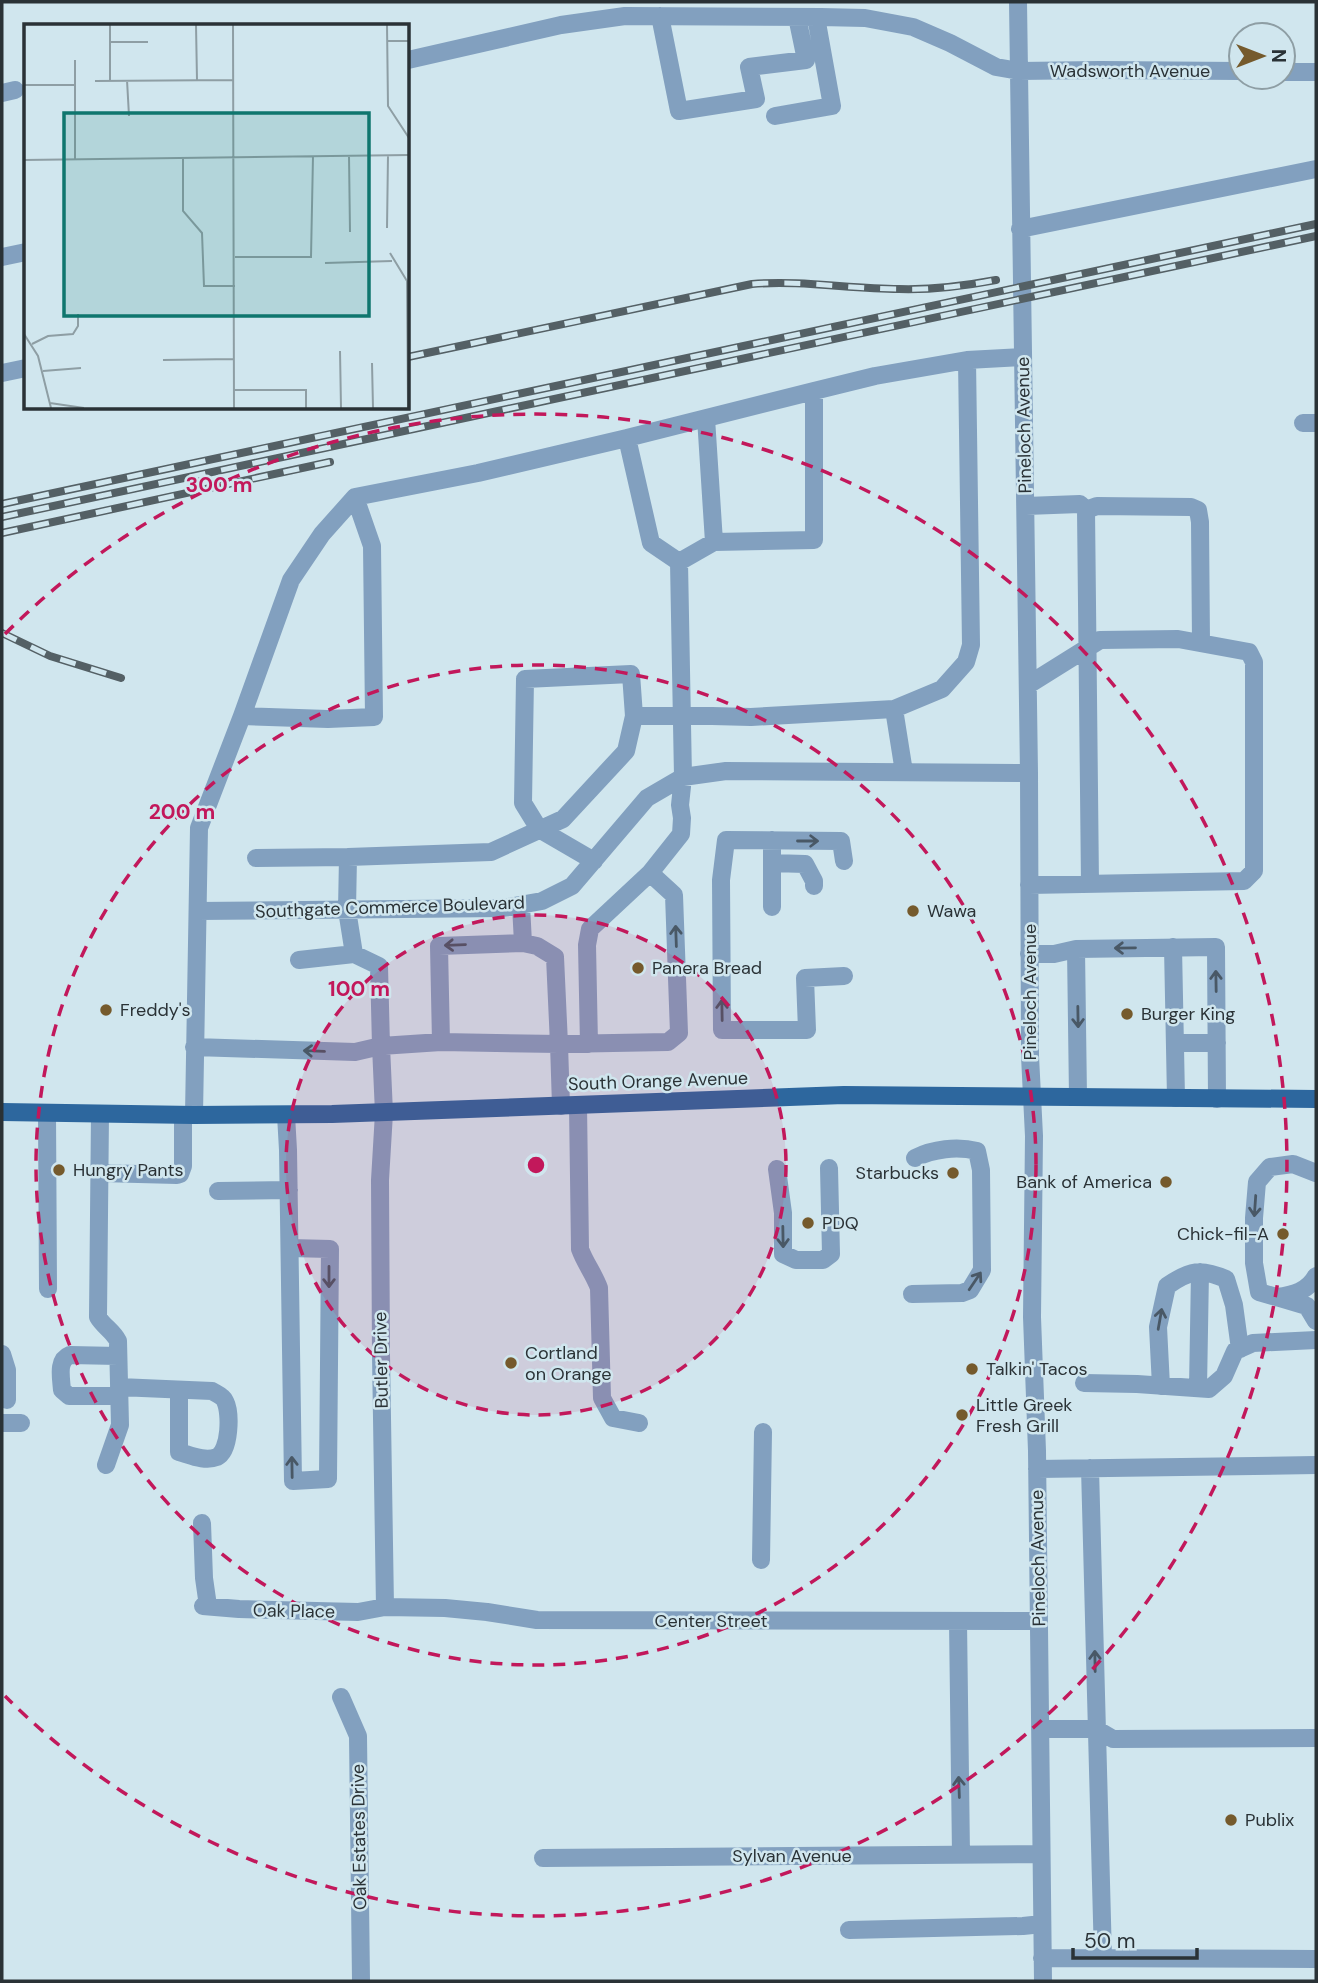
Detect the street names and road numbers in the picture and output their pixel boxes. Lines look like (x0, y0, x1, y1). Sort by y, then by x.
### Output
street label: Wadsworth Avenue (1050, 59, 1210, 83)
street label: Pineloch Avenue (1011, 356, 1037, 494)
street label: Southgate Commerce Boulevard (255, 890, 525, 924)
street label: Pineloch Avenue (1018, 924, 1042, 1060)
street label: South Orange Avenue (568, 1066, 748, 1096)
street label: Butler Drive (368, 1312, 394, 1408)
street label: Pineloch Avenue (1025, 1489, 1051, 1627)
street label: Oak Place (253, 1598, 335, 1624)
street label: Center Street (655, 1609, 767, 1633)
street label: Oak Estates Drive (346, 1764, 372, 1910)
street label: Sylvan Avenue (732, 1844, 852, 1868)

